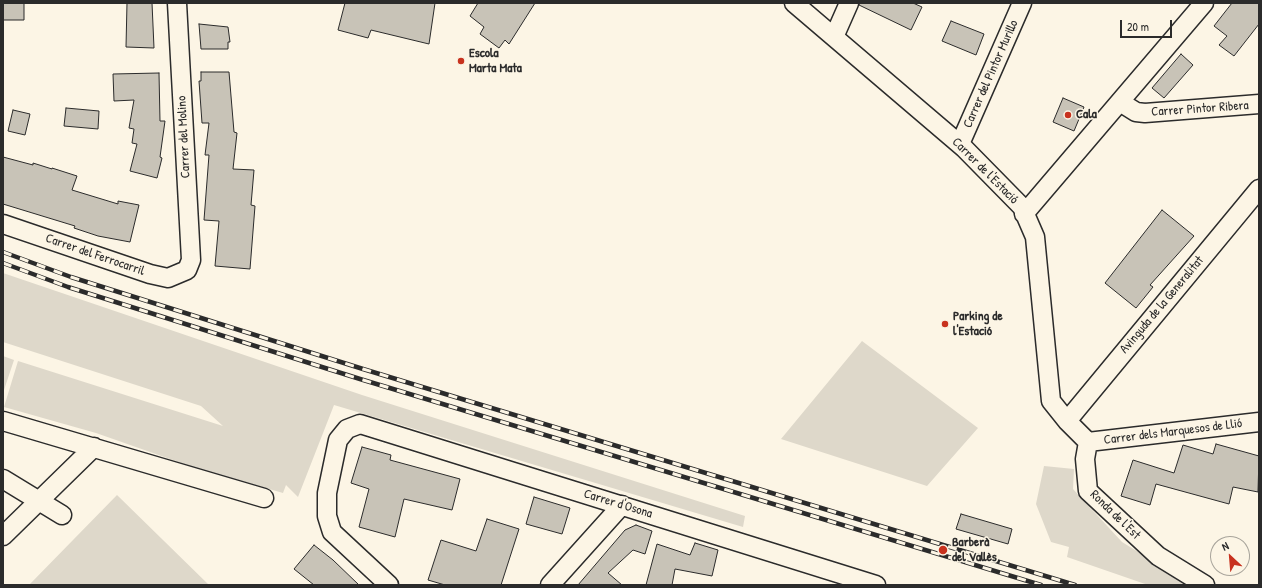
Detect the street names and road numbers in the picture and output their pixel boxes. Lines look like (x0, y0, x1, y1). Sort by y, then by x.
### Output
street label: Carrer del Pintor Murillo (960, 18, 1022, 130)
street label: Carrer del Molino (174, 95, 194, 179)
street label: Carrer Pintor Ribera (1151, 98, 1249, 120)
street label: Carrer de l'Estació (948, 134, 1022, 208)
street label: Carrer del Ferrocarril (43, 231, 147, 279)
street label: Avinguda de la Generalitat (1117, 253, 1207, 357)
street label: Carrer dels Marquesos de Llió (1103, 416, 1243, 448)
street label: Carrer d'Osona (582, 486, 654, 522)
street label: Ronda de l'Est (1086, 487, 1144, 543)

